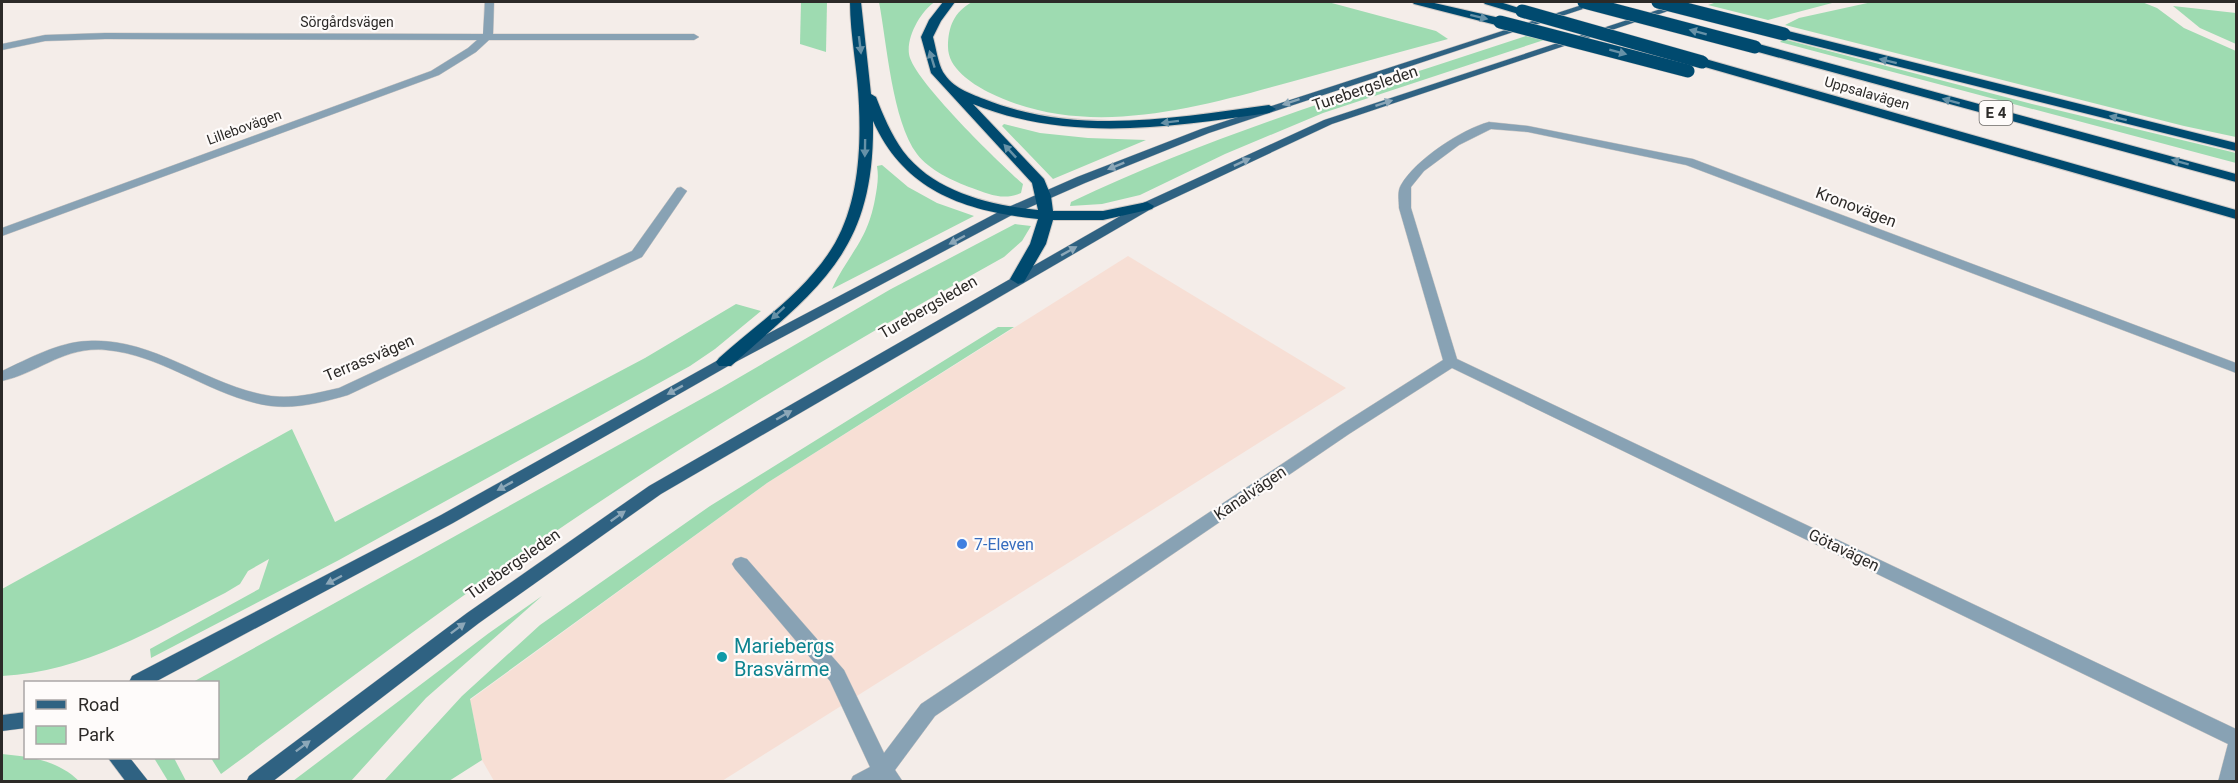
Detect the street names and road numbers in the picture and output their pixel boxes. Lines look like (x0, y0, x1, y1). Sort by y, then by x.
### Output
street label: Sörgårdsvägen (300, 14, 394, 30)
street label: Turebergsleden (1310, 61, 1420, 115)
street label: Uppsalavägen (1823, 73, 1911, 113)
road number: E 4 (1980, 101, 2012, 125)
street label: Lillebovägen (205, 106, 283, 148)
street label: Kronovägen (1813, 183, 1899, 231)
street label: Turebergsleden (876, 271, 980, 343)
street label: Terrassvägen (321, 331, 417, 385)
street label: Kanalvägen (1210, 462, 1290, 524)
street label: Turebergsleden (462, 525, 564, 603)
street label: Götavägen (1805, 525, 1883, 575)

